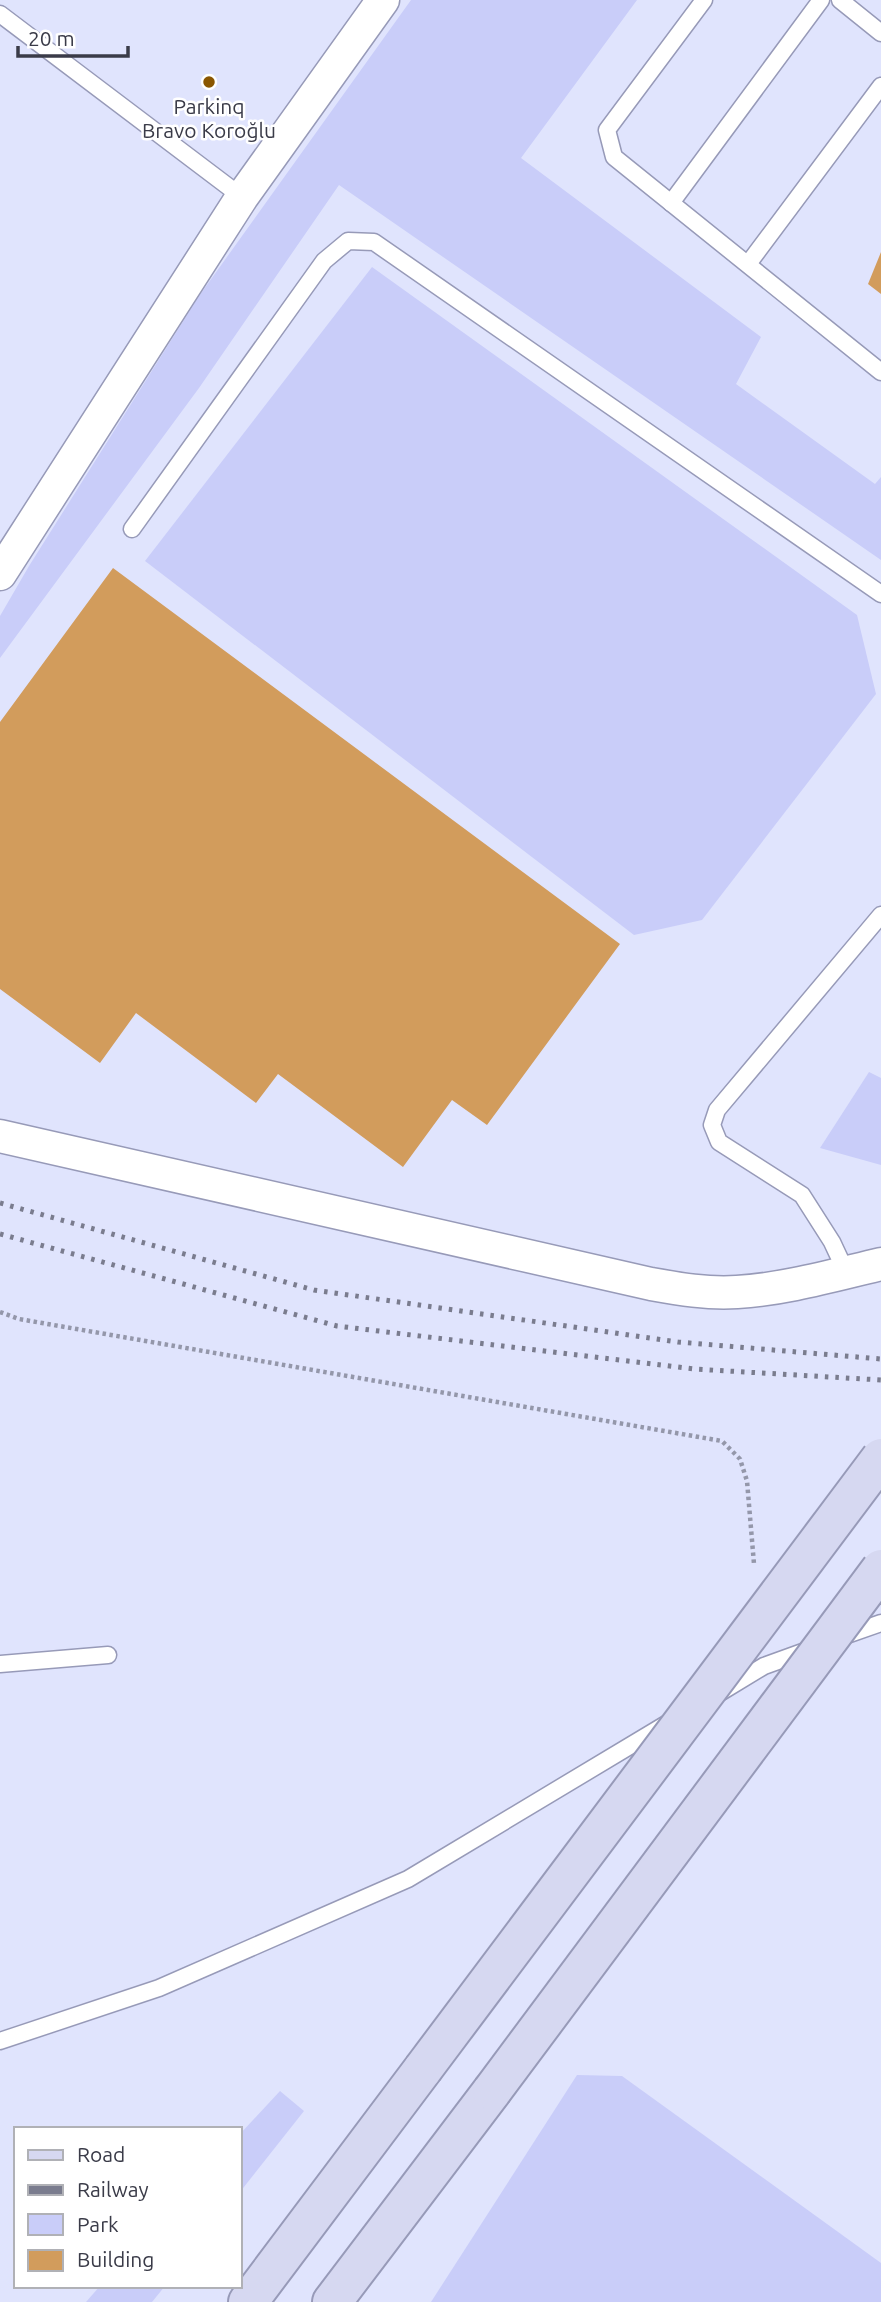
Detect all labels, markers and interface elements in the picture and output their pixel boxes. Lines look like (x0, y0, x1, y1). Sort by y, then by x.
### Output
scale bar (18, 14, 128, 58)
text: 20 m (28, 26, 75, 50)
marker: Parkinq Bravo Koroğlu (201, 74, 217, 90)
place label: Parkinq Bravo Koroğlu (142, 94, 276, 142)
legend (14, 2127, 242, 2288)
text: Road (77, 2142, 125, 2166)
text: Railway (77, 2177, 149, 2201)
text: Park (77, 2212, 119, 2236)
text: Building (77, 2247, 154, 2271)

